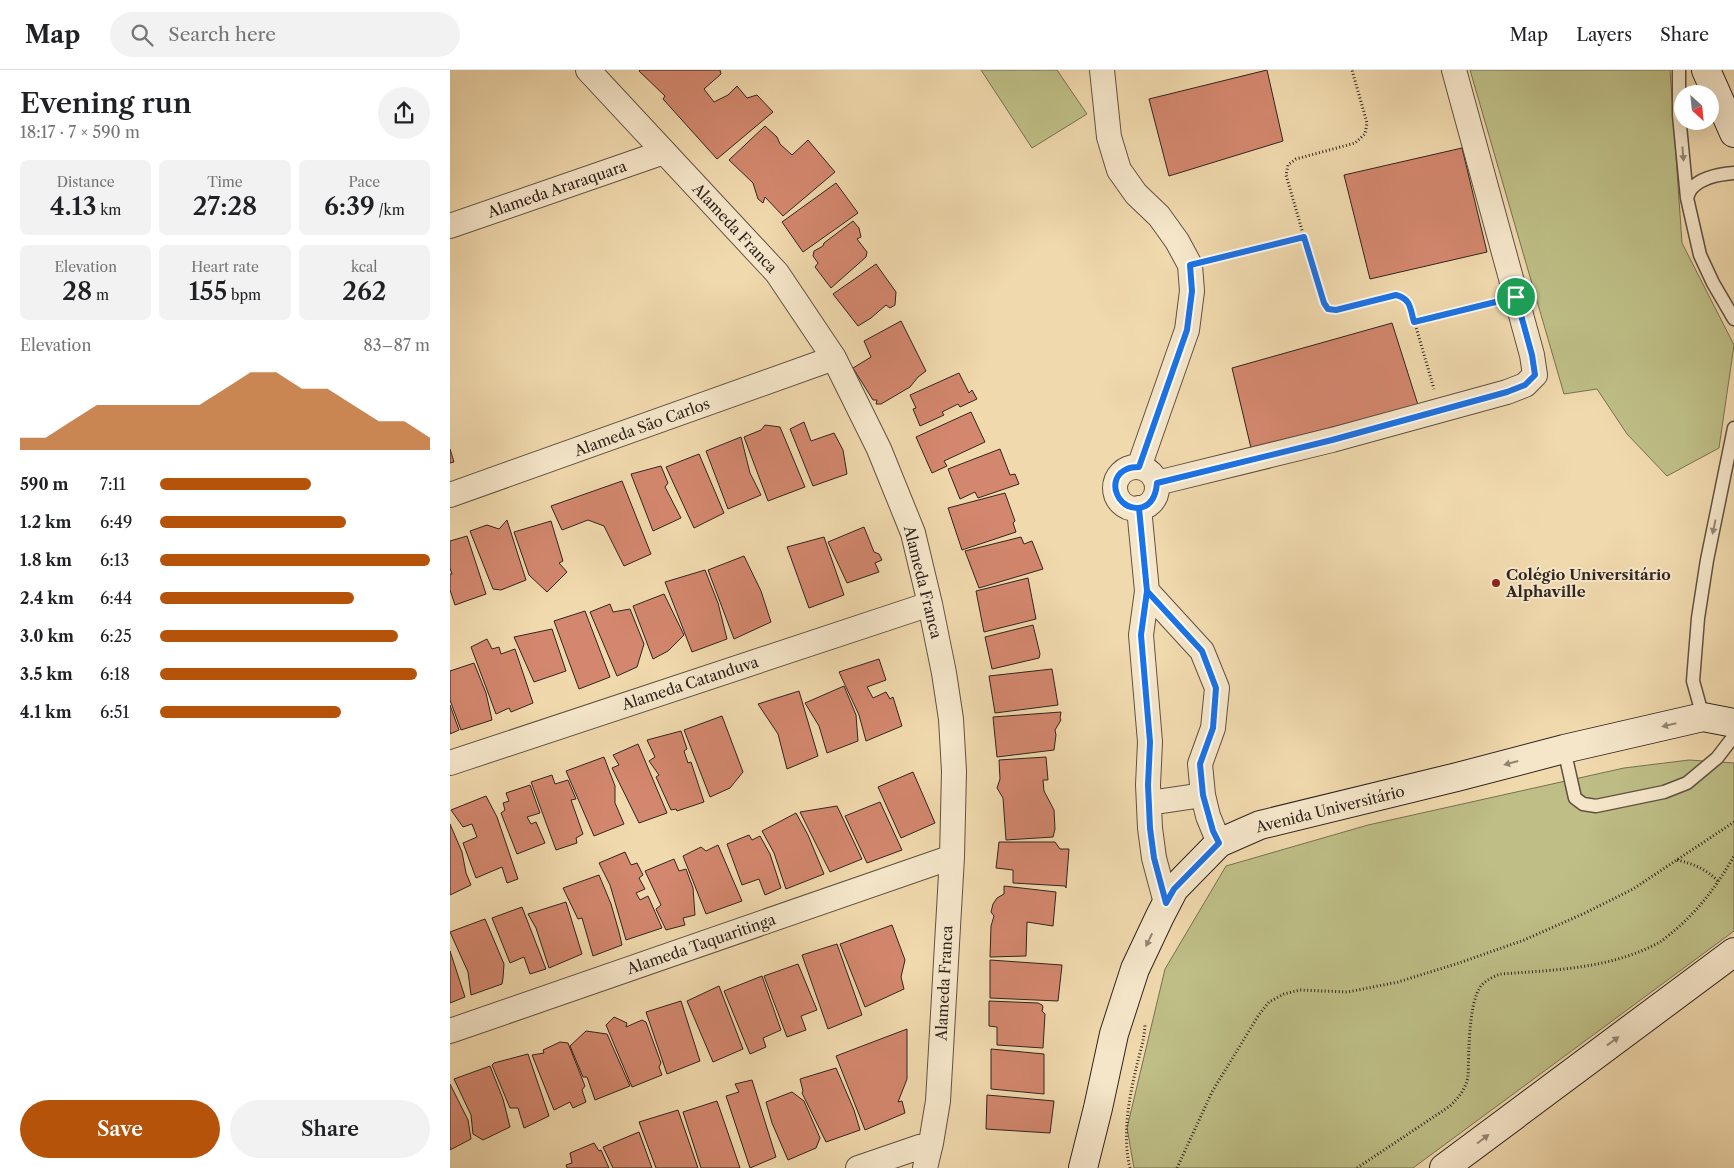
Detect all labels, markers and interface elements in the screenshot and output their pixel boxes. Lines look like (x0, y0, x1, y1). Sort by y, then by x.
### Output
search box (110, 12, 460, 57)
text: Map (25, 20, 80, 49)
icon: search (128, 21, 156, 49)
text: Search here (168, 23, 276, 46)
text: Map (1510, 24, 1548, 46)
text: Layers (1576, 24, 1632, 46)
text: Share (1660, 24, 1709, 46)
north arrow (1674, 85, 1719, 130)
map controls (1674, 85, 1719, 130)
text: Evening run (20, 86, 192, 120)
button: share (378, 87, 430, 139)
text: 18:17 · 7 × 590 m (20, 122, 140, 142)
one-way arrow (1679, 146, 1687, 162)
street label: Alameda Araraquara (484, 156, 629, 222)
text: Distance (57, 173, 115, 191)
text: Time (207, 173, 243, 191)
text: Pace (349, 173, 380, 191)
street label: Alameda Franca (688, 178, 781, 277)
text: 4.13 (50, 191, 96, 222)
text: 27:28 (193, 191, 257, 222)
text: 6:39 (324, 191, 375, 222)
text: km (96, 201, 121, 219)
text: /km (375, 201, 405, 219)
text: Elevation (54, 258, 117, 276)
text: Heart rate (191, 258, 259, 276)
text: kcal (351, 258, 378, 276)
text: 28 (62, 276, 92, 307)
text: 155 (189, 276, 227, 307)
text: 262 (342, 276, 386, 307)
pin (1495, 276, 1537, 318)
icon: arrive (1502, 283, 1530, 311)
text: m (92, 286, 109, 304)
text: bpm (227, 286, 261, 304)
text: Elevation (20, 335, 91, 355)
text: 83–87 m (363, 335, 430, 355)
street label: Alameda São Carlos (571, 394, 712, 461)
text: 590 m (20, 474, 69, 494)
text: 7:11 (100, 474, 126, 494)
text: 1.2 km (20, 512, 72, 532)
text: 6:49 (100, 512, 132, 532)
one-way arrow (1710, 519, 1718, 534)
street label: Alameda Franca (900, 523, 946, 641)
text: 1.8 km (20, 550, 72, 570)
text: 6:13 (100, 550, 129, 570)
place label: Colégio Universitário Alphaville (1505, 565, 1671, 601)
marker: Colégio Universitário Alphaville (1490, 577, 1502, 589)
text: 2.4 km (20, 588, 74, 608)
text: 6:44 (100, 588, 132, 608)
text: 3.0 km (20, 626, 74, 646)
text: 6:25 (100, 626, 132, 646)
street label: Alameda Catanduva (618, 652, 761, 714)
text: 3.5 km (20, 664, 73, 684)
text: 6:18 (100, 664, 130, 684)
text: 4.1 km (20, 702, 72, 722)
text: 6:51 (100, 702, 129, 722)
one-way arrow (1662, 721, 1677, 729)
one-way arrow (1504, 759, 1519, 767)
street label: Avenida Universitário (1253, 781, 1406, 837)
street label: Alameda Taquaritinga (623, 910, 778, 979)
street label: Alameda Franca (931, 925, 957, 1042)
one-way arrow (1144, 933, 1152, 947)
one-way arrow (1606, 1036, 1620, 1046)
button: Save (20, 1100, 220, 1158)
button: Share (230, 1100, 430, 1158)
one-way arrow (1476, 1133, 1489, 1144)

